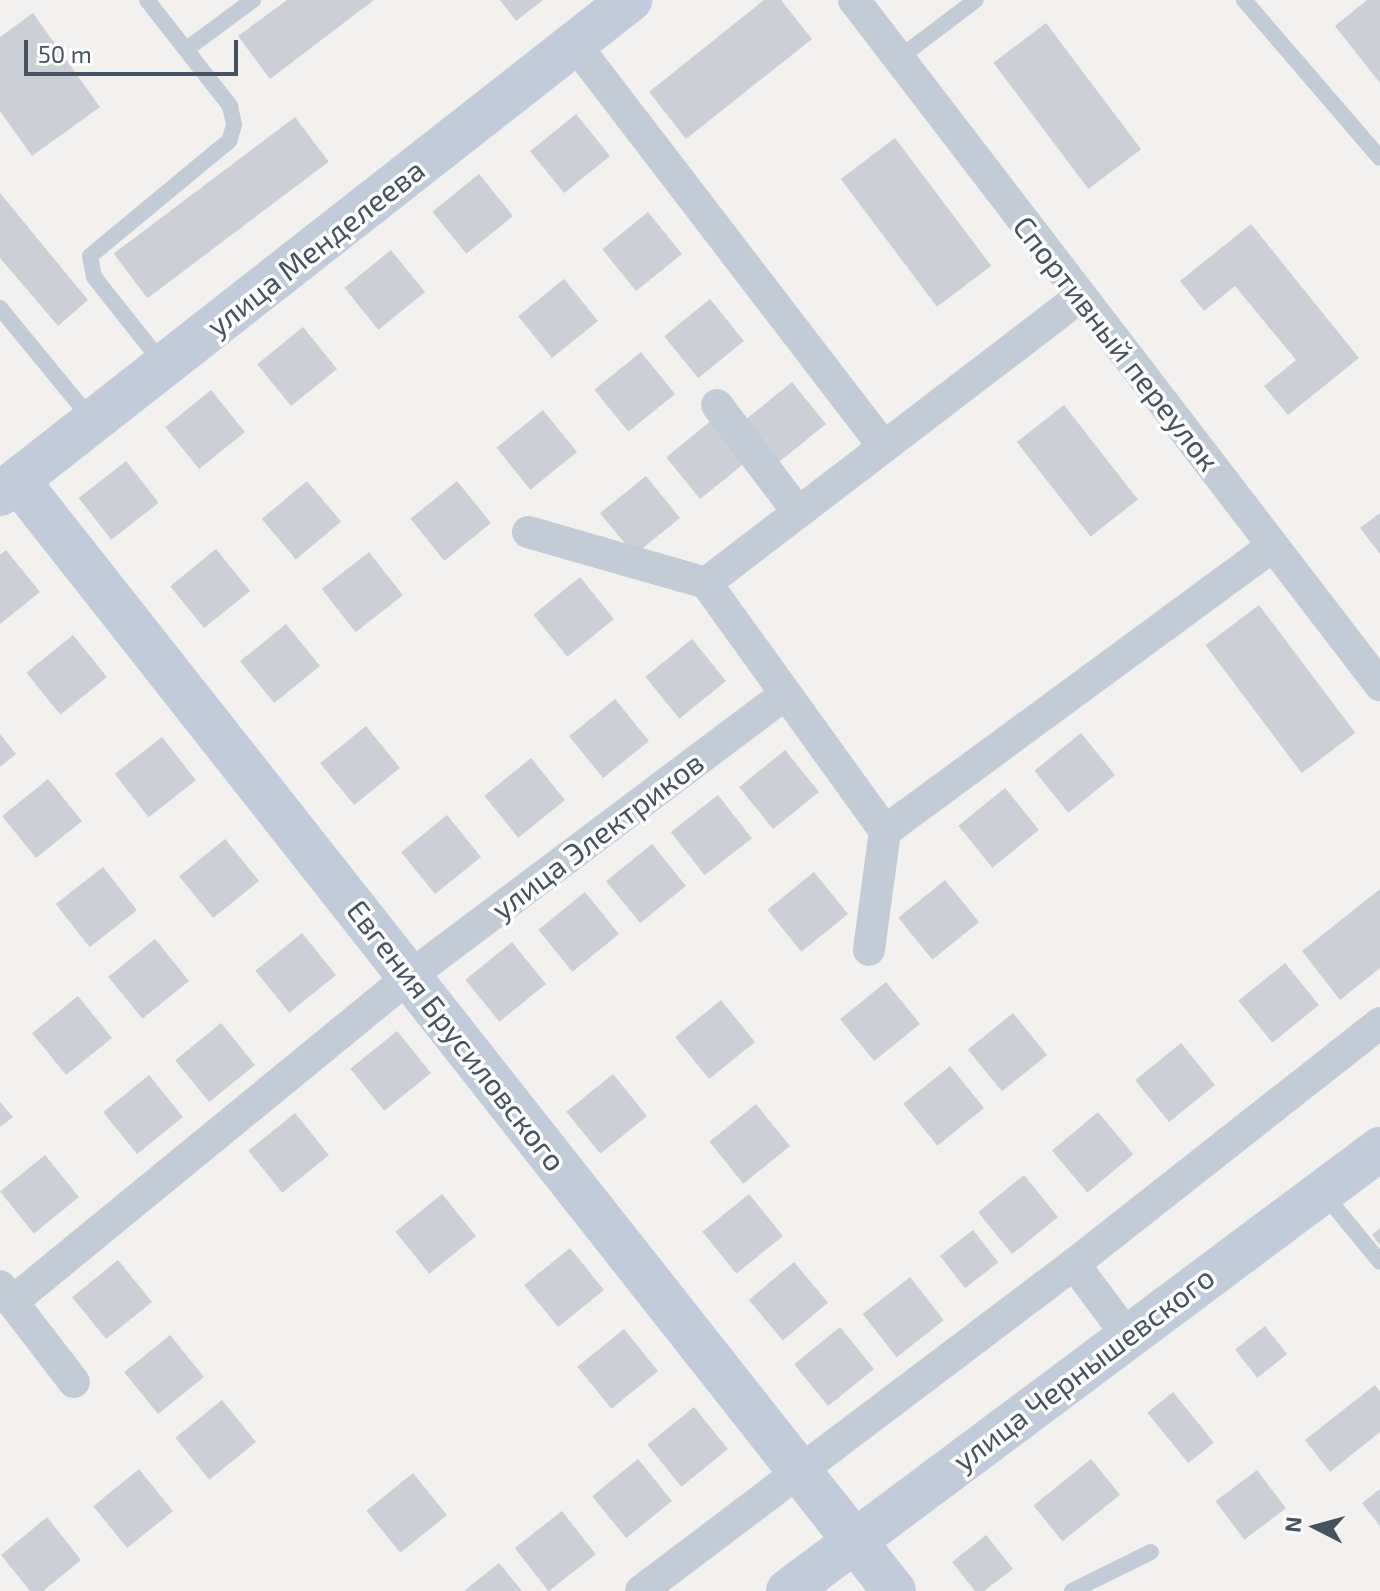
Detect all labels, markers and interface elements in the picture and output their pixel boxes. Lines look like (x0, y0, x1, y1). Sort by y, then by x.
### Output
scale bar (28, 24, 242, 74)
text: 50 m (38, 39, 92, 68)
street label: улица Менделеева (199, 151, 431, 343)
street label: Спортивный переулок (1006, 208, 1228, 478)
street label: улица Электриков (484, 744, 710, 926)
street label: Евгения Брусиловского (340, 892, 574, 1178)
street label: улица Чернышевского (945, 1258, 1221, 1478)
north arrow (1276, 1487, 1356, 1567)
text: N (1278, 1515, 1306, 1534)

